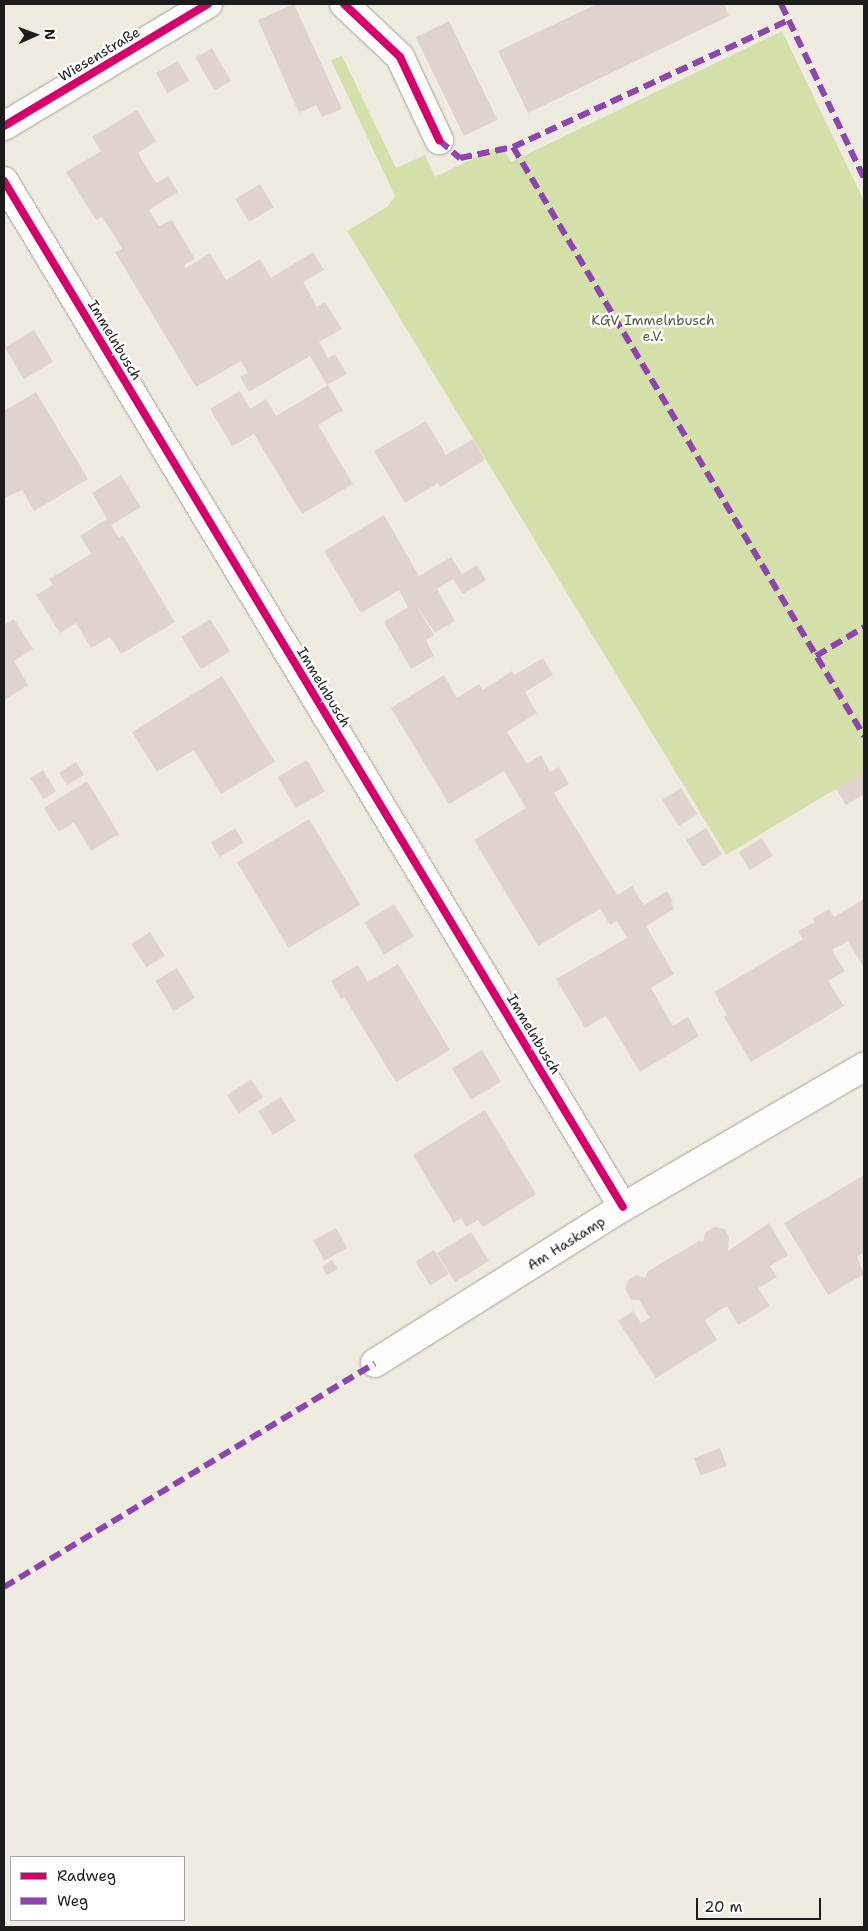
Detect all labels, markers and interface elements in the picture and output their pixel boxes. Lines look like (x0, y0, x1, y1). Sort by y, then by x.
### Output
north arrow (10, 10, 60, 60)
street label: Wiesenstraße (55, 23, 143, 85)
text: N (41, 29, 59, 40)
street label: Immelnbusch (85, 297, 145, 383)
park label: KGV Immelnbusch e.V. (591, 312, 715, 344)
street label: Immelnbusch (294, 644, 354, 730)
street label: Immelnbusch (504, 991, 564, 1077)
street label: Am Haskamp (524, 1212, 608, 1274)
legend (10, 1856, 185, 1921)
text: Radweg (57, 1866, 116, 1886)
scale bar (698, 1888, 823, 1920)
text: Weg (57, 1891, 88, 1911)
text: 20 m (704, 1897, 743, 1917)

